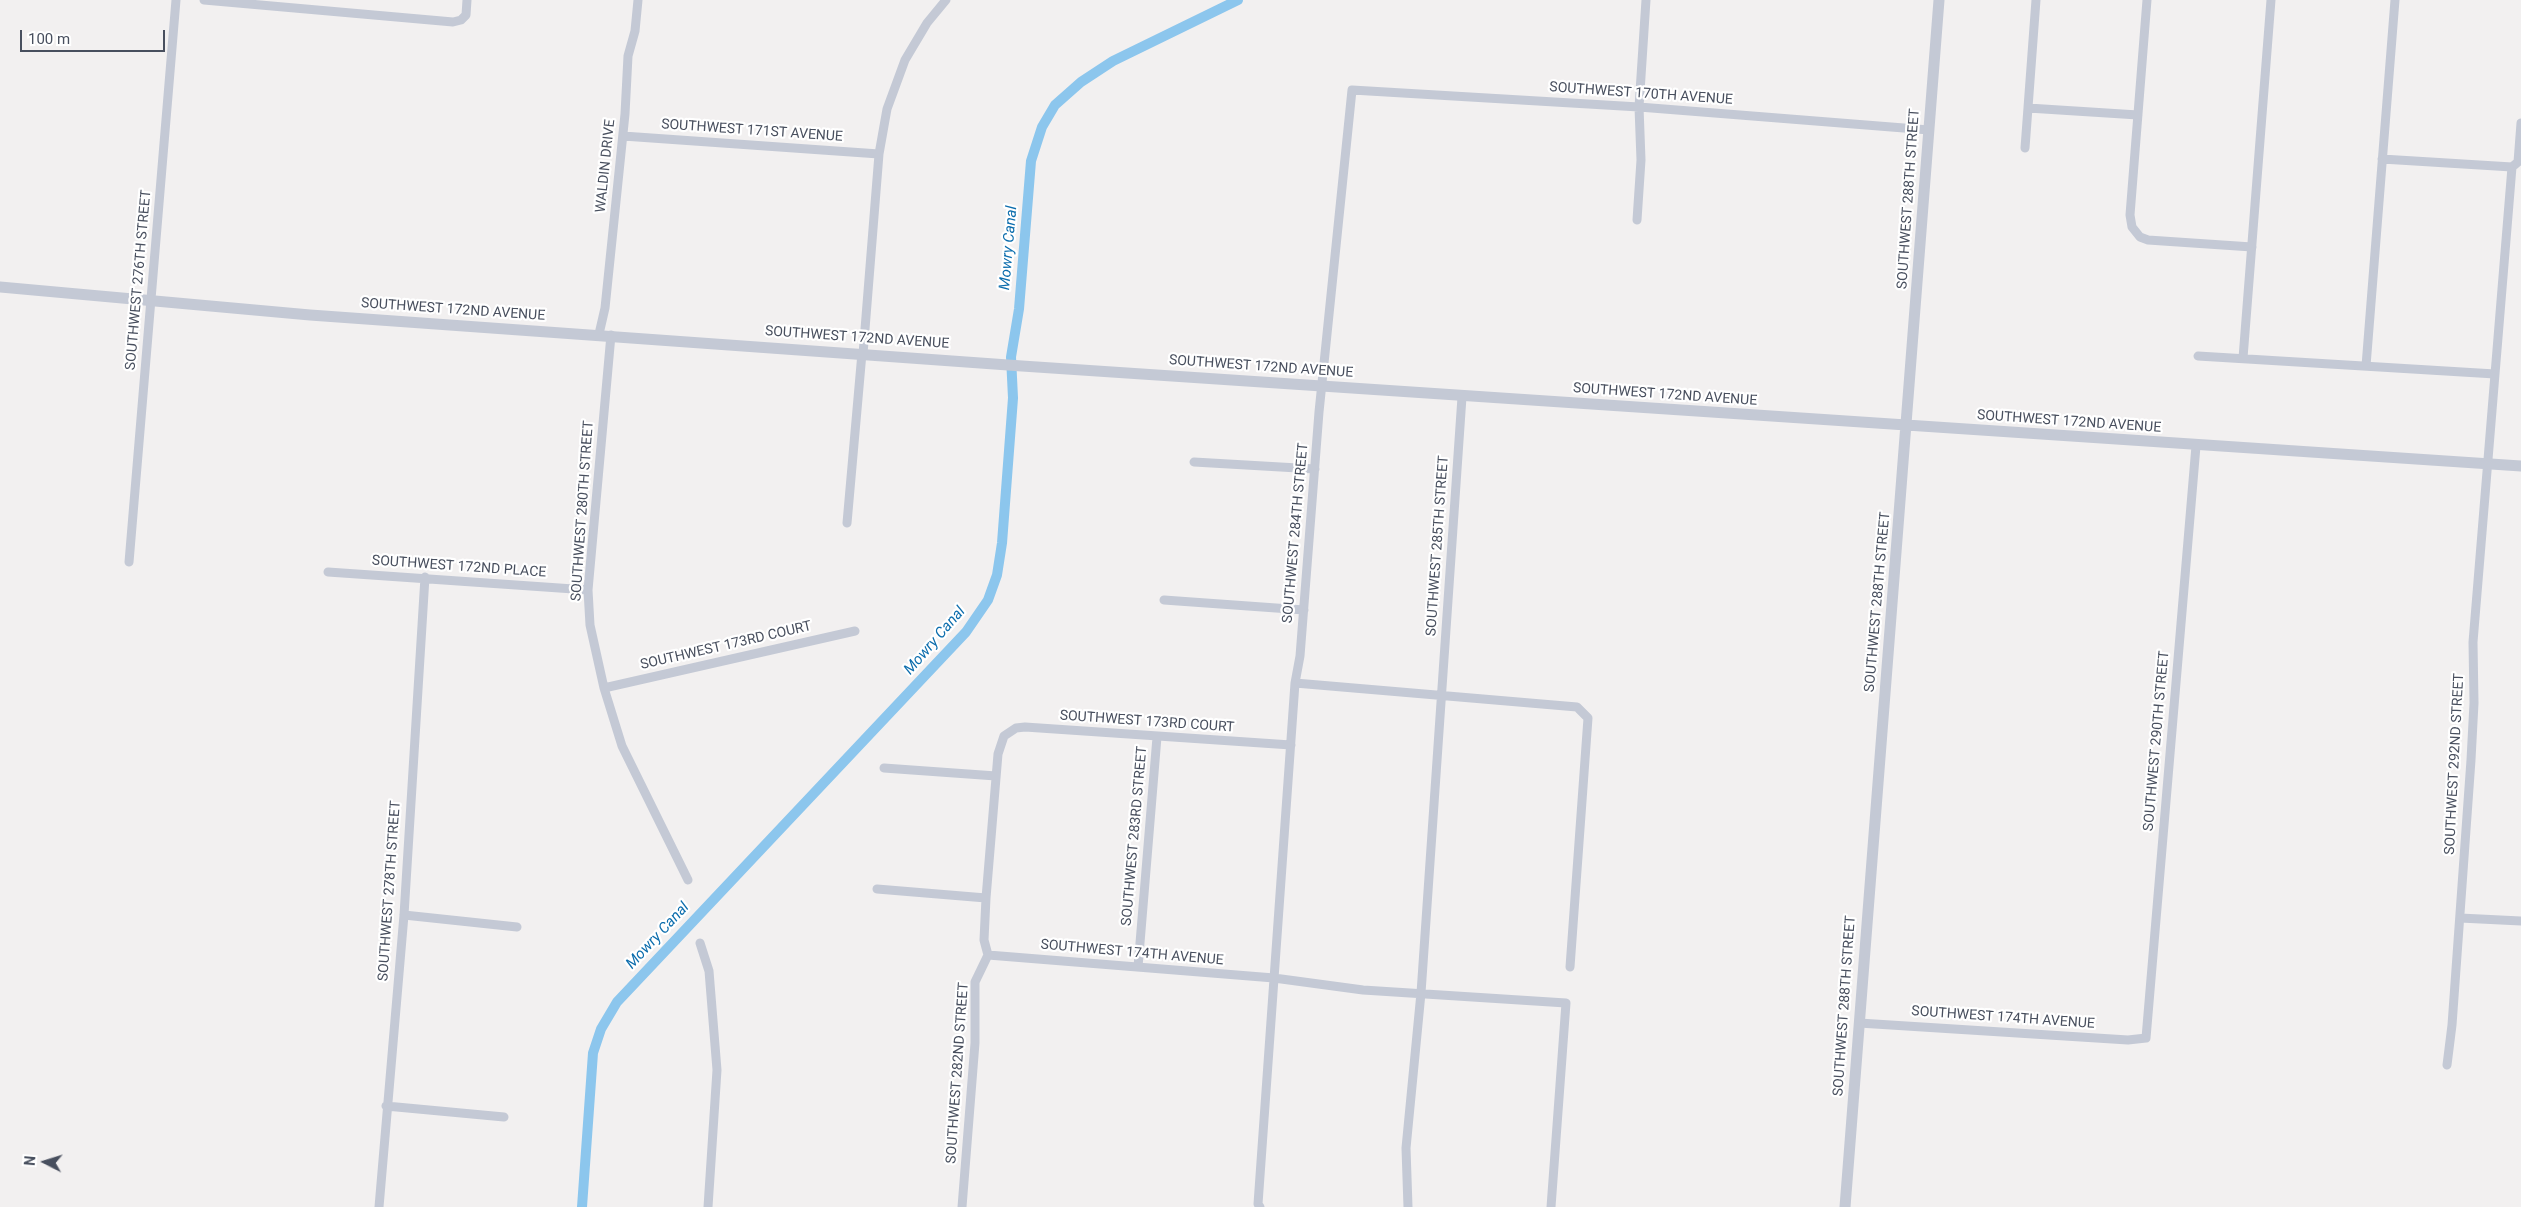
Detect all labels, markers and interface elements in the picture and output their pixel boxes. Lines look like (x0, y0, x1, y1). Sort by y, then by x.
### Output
scale bar (22, 20, 168, 52)
text: 100 m (28, 30, 70, 48)
street label: SOUTHWEST 170TH AVENUE (1549, 79, 1733, 109)
street label: SOUTHWEST 288TH STREET (1894, 108, 1924, 290)
street label: SOUTHWEST 171ST AVENUE (661, 116, 843, 146)
street label: WALDIN DRIVE (593, 119, 619, 213)
street label: SOUTHWEST 276TH STREET (123, 189, 155, 371)
water label: Mowry Canal (996, 205, 1022, 291)
street label: SOUTHWEST 172ND AVENUE (360, 295, 546, 325)
street label: SOUTHWEST 172ND AVENUE (764, 323, 950, 353)
street label: SOUTHWEST 172ND AVENUE (1168, 352, 1354, 382)
street label: SOUTHWEST 172ND AVENUE (1572, 380, 1758, 410)
street label: SOUTHWEST 172ND AVENUE (1976, 407, 2162, 437)
street label: SOUTHWEST 280TH STREET (568, 420, 598, 602)
street label: SOUTHWEST 284TH STREET (1280, 442, 1312, 624)
street label: SOUTHWEST 285TH STREET (1423, 455, 1453, 637)
street label: SOUTHWEST 288TH STREET (1862, 511, 1894, 693)
street label: SOUTHWEST 172ND PLACE (371, 553, 547, 581)
water label: Mowry Canal (901, 603, 969, 679)
street label: SOUTHWEST 173RD COURT (639, 618, 813, 674)
street label: SOUTHWEST 290TH STREET (2141, 650, 2173, 832)
street label: SOUTHWEST 292ND STREET (2442, 673, 2468, 855)
street label: SOUTHWEST 173RD COURT (1059, 708, 1235, 736)
street label: SOUTHWEST 283RD STREET (1119, 745, 1151, 927)
street label: SOUTHWEST 278TH STREET (375, 800, 405, 982)
water label: Mowry Canal (623, 899, 693, 973)
street label: SOUTHWEST 288TH STREET (1830, 915, 1860, 1097)
street label: SOUTHWEST 174TH AVENUE (1040, 937, 1224, 969)
street label: SOUTHWEST 282ND STREET (943, 982, 973, 1164)
street label: SOUTHWEST 174TH AVENUE (1911, 1003, 2095, 1033)
north arrow (20, 1137, 70, 1187)
text: N (22, 1155, 38, 1166)

